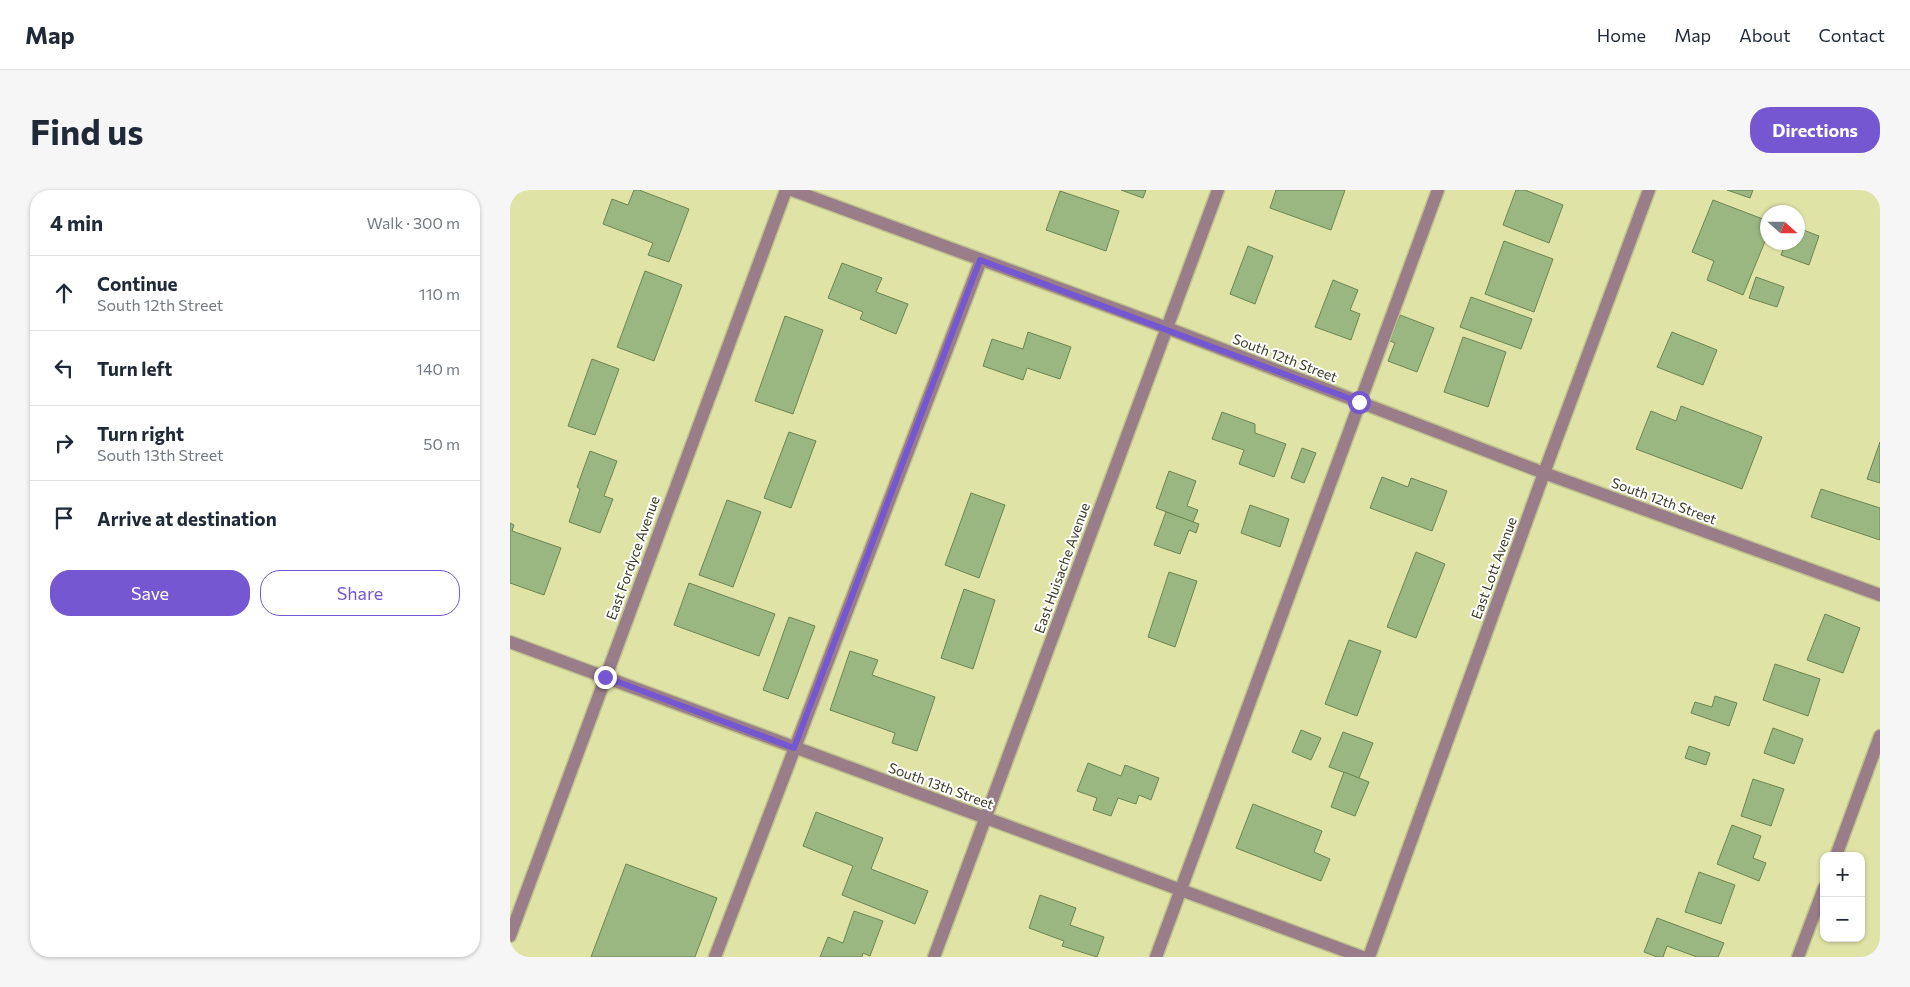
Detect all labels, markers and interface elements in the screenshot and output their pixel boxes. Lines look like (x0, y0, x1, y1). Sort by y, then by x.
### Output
text: Map (25, 20, 75, 49)
text: Home (1597, 24, 1646, 46)
text: Map (1674, 24, 1711, 46)
text: About (1739, 24, 1791, 46)
text: Contact (1819, 24, 1885, 46)
button: Directions (1750, 107, 1880, 153)
text: Find us (30, 109, 144, 152)
north arrow (1760, 205, 1805, 250)
text: 4 min (50, 210, 103, 235)
text: Walk · 300 m (366, 213, 460, 232)
text: Continue (97, 272, 177, 295)
icon: ahead (50, 279, 78, 307)
text: 110 m (419, 284, 460, 303)
text: South 12th Street (97, 295, 223, 314)
street label: South 12th Street (1231, 330, 1340, 385)
icon: left (50, 354, 78, 382)
text: Turn left (97, 357, 172, 380)
text: 140 m (416, 359, 460, 378)
route start (1348, 391, 1371, 414)
text: Turn right (97, 422, 184, 445)
icon: right (50, 429, 78, 457)
text: 50 m (423, 434, 460, 453)
text: South 13th Street (97, 445, 224, 464)
street label: South 12th Street (1609, 474, 1719, 528)
street label: East Fordyce Avenue (602, 494, 663, 622)
street label: East Huisache Avenue (1030, 500, 1093, 635)
icon: arrive (50, 504, 78, 532)
text: Arrive at destination (97, 507, 277, 530)
street label: East Lott Avenue (1467, 514, 1520, 621)
button: Save (50, 570, 250, 616)
button: Share (260, 570, 460, 616)
route end (594, 666, 617, 689)
street label: South 13th Street (886, 759, 996, 813)
map controls (1820, 852, 1865, 942)
button: + (1820, 852, 1865, 897)
button: − (1820, 897, 1865, 942)

